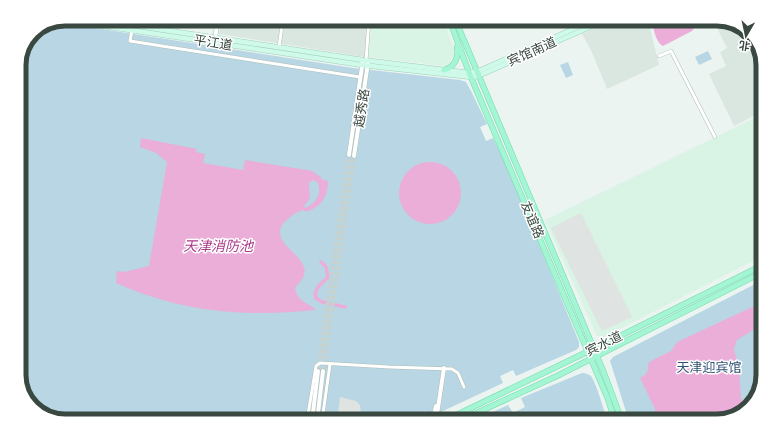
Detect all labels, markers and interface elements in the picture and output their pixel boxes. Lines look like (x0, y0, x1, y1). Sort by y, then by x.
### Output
north arrow (726, 16, 766, 56)
street label: 平江道 (192, 31, 234, 55)
street label: 宾馆南道 (505, 33, 559, 71)
text: 北 (738, 37, 751, 54)
street label: 越秀路 (350, 87, 374, 129)
street label: 友谊路 (516, 199, 548, 241)
water label: 天津消防池 (183, 237, 255, 256)
street label: 宾水道 (583, 327, 625, 361)
park label: 天津迎宾馆 (676, 359, 742, 377)

